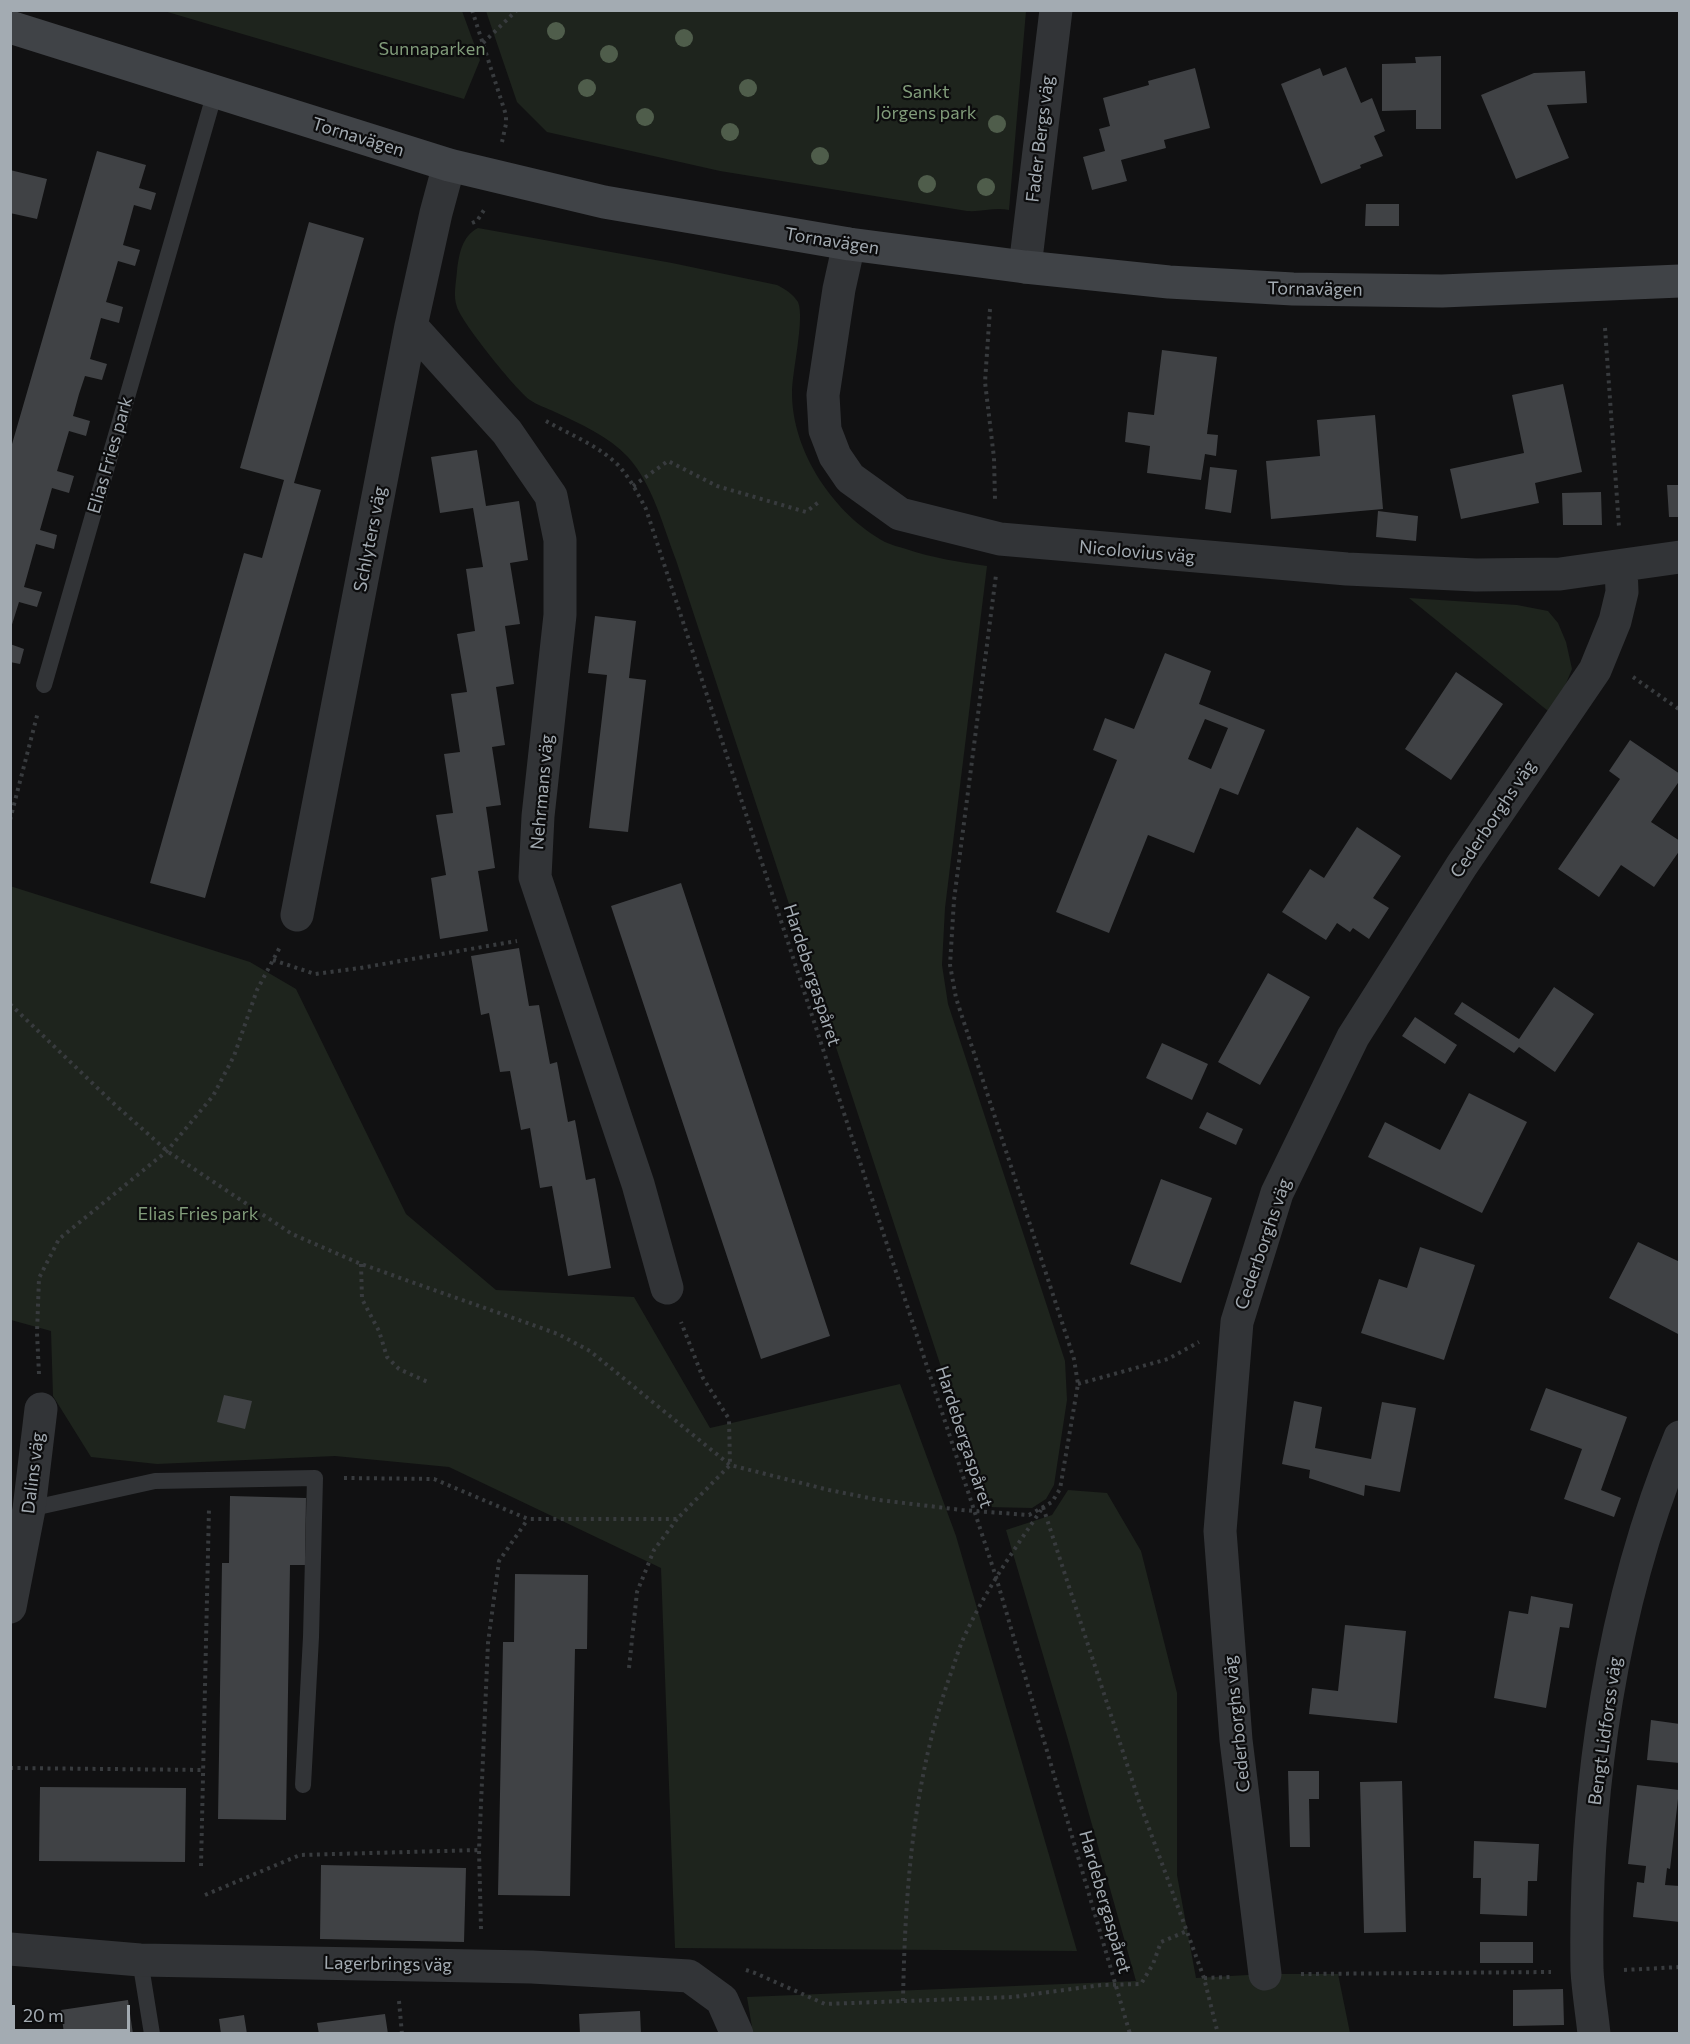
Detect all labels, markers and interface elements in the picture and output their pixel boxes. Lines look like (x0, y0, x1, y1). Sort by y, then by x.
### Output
park label: Sunnaparken (378, 38, 486, 60)
street label: Fader Bergs väg (1021, 74, 1059, 204)
park label: Sankt Jörgens park (875, 81, 977, 124)
street label: Tornavägen (309, 113, 407, 161)
street label: Tornavägen (783, 223, 881, 259)
street label: Tornavägen (1267, 277, 1363, 301)
street label: Elias Fries park (83, 394, 137, 516)
street label: Schlyters väg (349, 484, 391, 594)
street label: Nicolovius väg (1078, 536, 1196, 568)
street label: Nehrmans väg (526, 733, 558, 851)
street label: Cederborghs väg (1446, 756, 1540, 882)
street label: Hardebergaspåret (779, 901, 845, 1049)
street label: Cederborghs väg (1230, 1176, 1296, 1312)
park label: Elias Fries park (138, 1203, 258, 1225)
street label: Hardebergaspåret (931, 1363, 997, 1511)
street label: Dalins väg (17, 1431, 49, 1515)
street label: Cederborghs väg (1219, 1655, 1255, 1793)
street label: Bengt Lidforss väg (1584, 1655, 1626, 1807)
street label: Hardebergaspåret (1074, 1828, 1136, 1976)
street label: Lagerbrings väg (324, 1952, 452, 1976)
scale bar (15, 1993, 134, 2031)
text: 20 m (23, 2004, 64, 2026)

